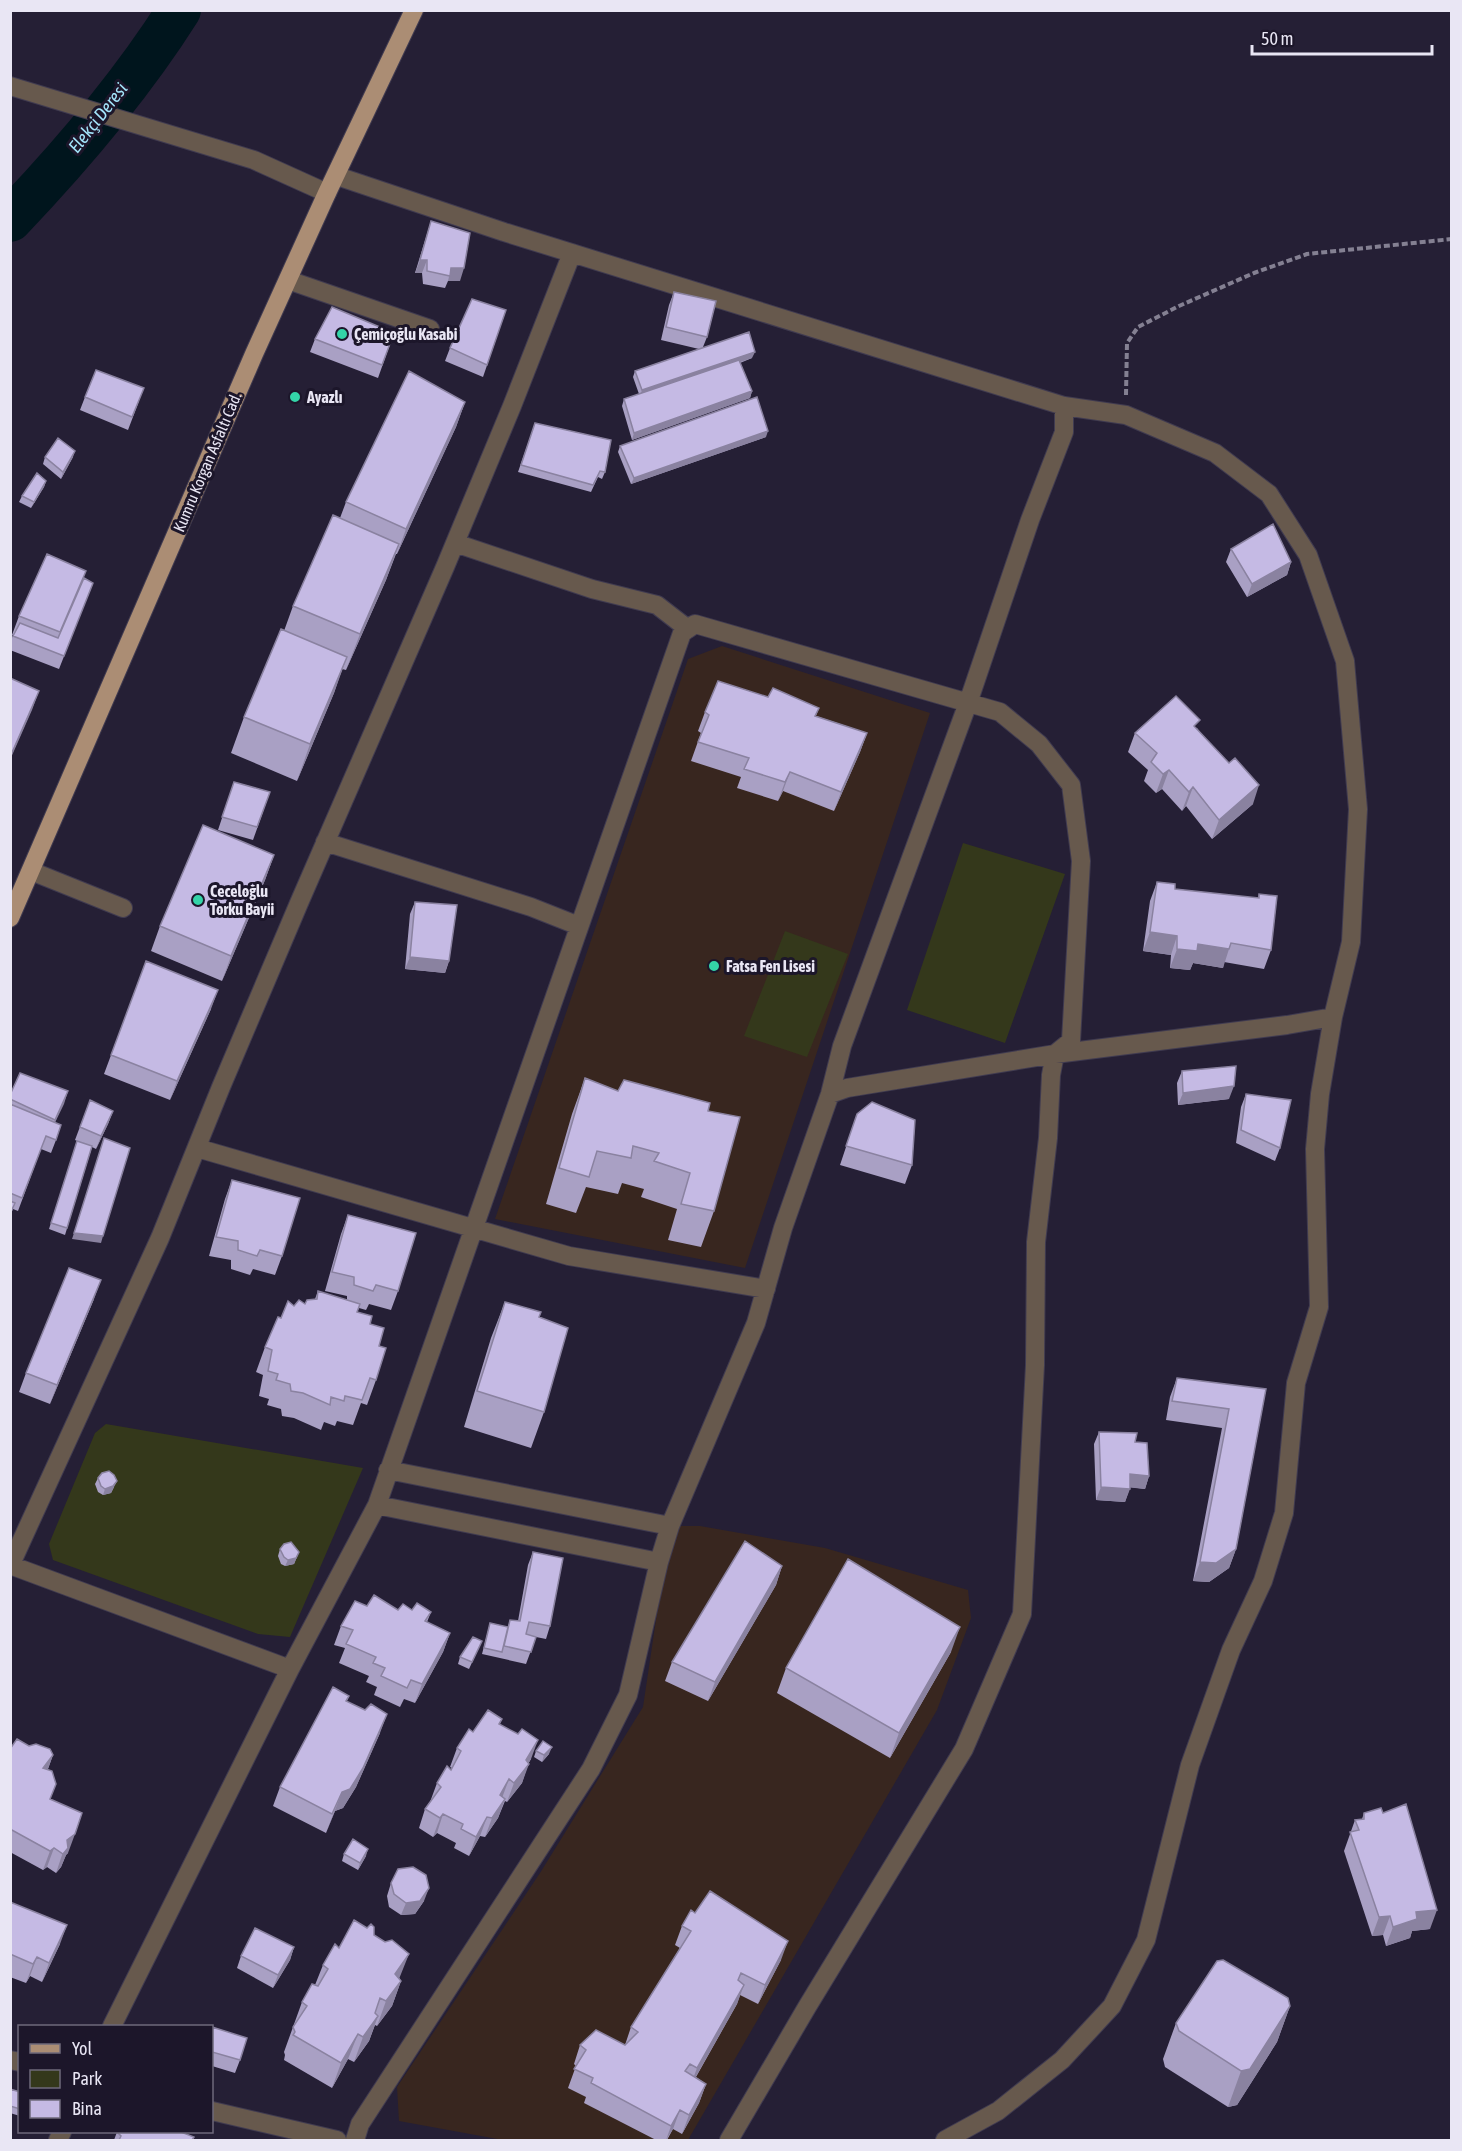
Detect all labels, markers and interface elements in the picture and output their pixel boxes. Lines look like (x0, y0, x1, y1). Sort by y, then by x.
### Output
scale bar (1252, 18, 1432, 56)
text: 50 m (1261, 28, 1293, 49)
water label: Elekçi Deresi (64, 79, 131, 157)
place label: Çemiçoğlu Kasabi (354, 325, 458, 343)
marker: Çemiçoğlu Kasabi (335, 327, 349, 341)
place label: Ayazlı (306, 388, 343, 406)
street label: Kumru Korgan Asfaltı Cad. (169, 389, 246, 535)
marker: Ayazlı (288, 390, 302, 404)
place label: Ceceloğlu Torku Bayii (210, 882, 275, 918)
marker: Ceceloğlu Torku Bayii (191, 893, 205, 907)
place label: Fatsa Fen Lisesi (726, 957, 815, 975)
marker: Fatsa Fen Lisesi (707, 959, 721, 973)
legend (18, 2025, 213, 2133)
text: Yol (72, 2038, 92, 2059)
text: Park (72, 2068, 102, 2089)
text: Bina (72, 2098, 102, 2119)

